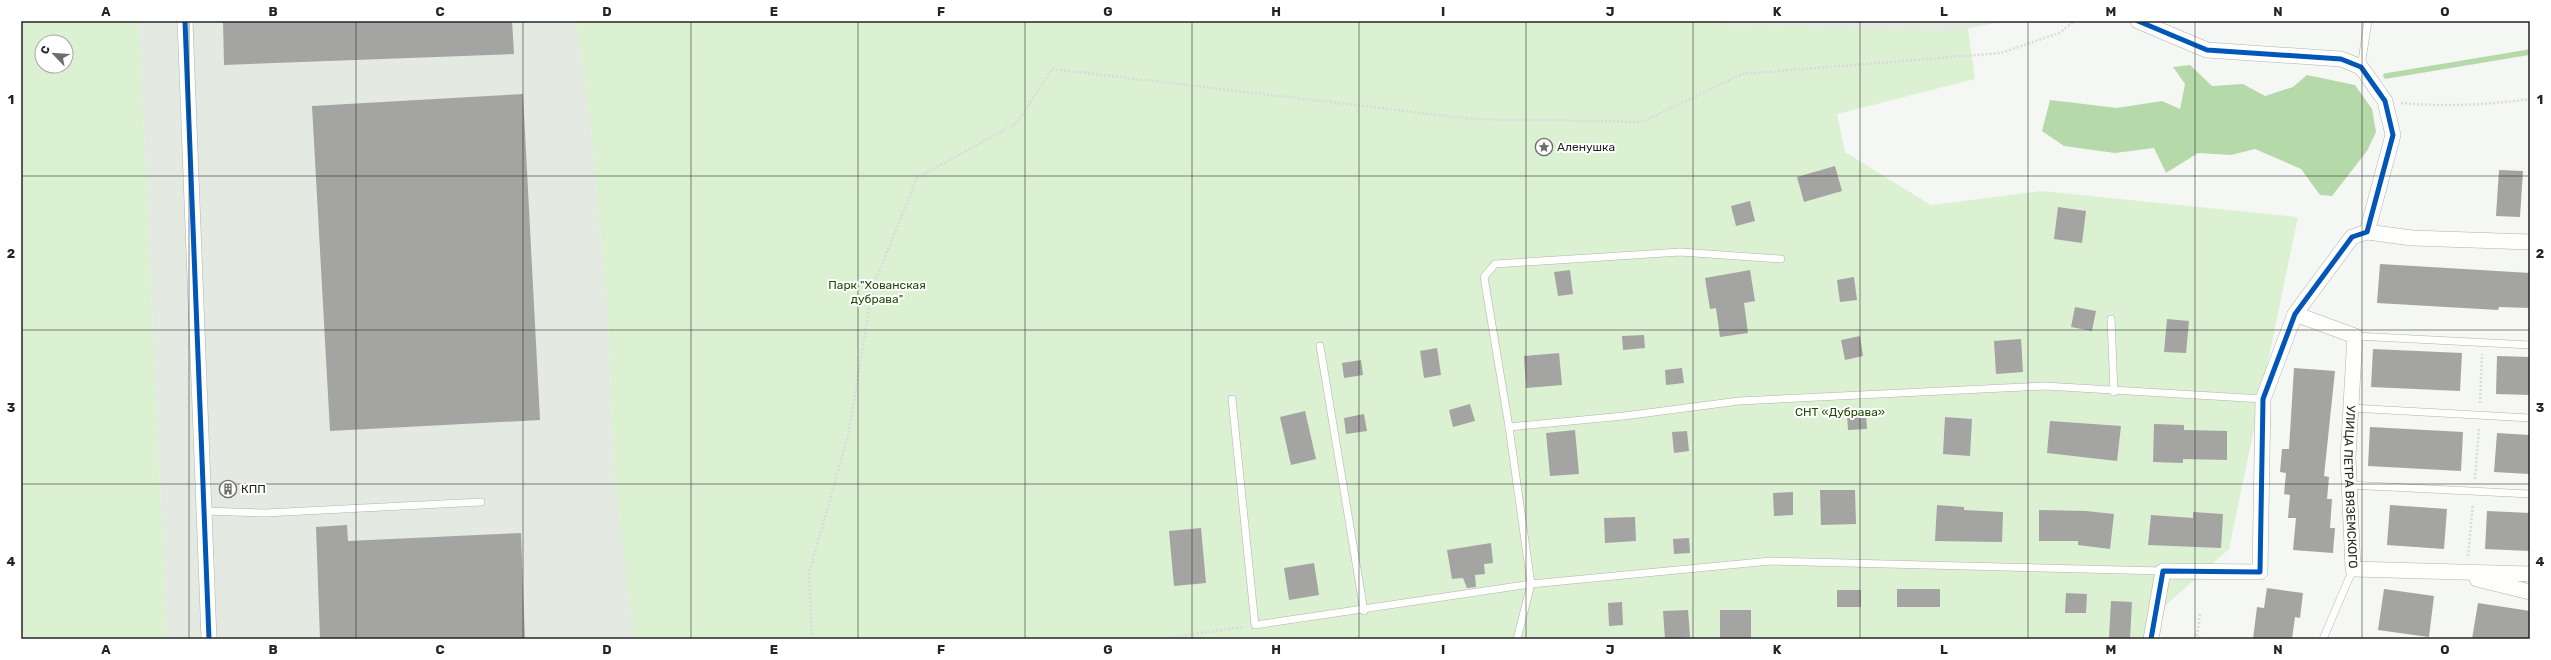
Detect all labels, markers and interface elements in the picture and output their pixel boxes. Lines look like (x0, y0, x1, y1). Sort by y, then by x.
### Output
text: A (101, 4, 111, 19)
text: B (268, 4, 278, 19)
text: C (435, 4, 445, 19)
text: D (602, 4, 612, 19)
text: E (770, 4, 778, 19)
text: F (937, 4, 945, 19)
text: G (1103, 4, 1113, 19)
text: H (1271, 4, 1281, 19)
text: I (1441, 4, 1445, 19)
text: J (1606, 4, 1614, 19)
text: K (1773, 4, 1782, 19)
text: L (1940, 4, 1948, 19)
text: M (2106, 4, 2116, 19)
text: N (2273, 4, 2283, 19)
text: O (2440, 4, 2450, 19)
north arrow (34, 34, 74, 74)
text: С (38, 43, 53, 56)
text: 1 (8, 92, 14, 107)
text: 1 (2537, 92, 2543, 107)
place icon: Аленушка (1534, 137, 1554, 157)
place label: Аленушка (1557, 140, 1615, 154)
text: 2 (7, 246, 15, 261)
text: 2 (2536, 246, 2544, 261)
park label: Парк "Хованская дубрава" (828, 278, 926, 306)
text: 3 (7, 400, 16, 415)
text: 3 (2536, 400, 2545, 415)
park label: СНТ «Дубрава» (1795, 405, 1885, 419)
street label: УЛИЦА ПЕТРА ВЯЗЕМСКОГО (2341, 405, 2360, 569)
building icon: КПП (218, 479, 238, 499)
place label: КПП (241, 482, 266, 496)
text: 4 (7, 554, 16, 569)
text: 4 (2536, 554, 2545, 569)
text: A (101, 642, 111, 657)
text: B (268, 642, 278, 657)
text: C (435, 642, 445, 657)
text: D (602, 642, 612, 657)
text: E (770, 642, 778, 657)
text: F (937, 642, 945, 657)
text: G (1103, 642, 1113, 657)
text: H (1271, 642, 1281, 657)
text: I (1441, 642, 1445, 657)
text: J (1606, 642, 1614, 657)
text: K (1773, 642, 1782, 657)
text: L (1940, 642, 1948, 657)
text: M (2106, 642, 2116, 657)
text: N (2273, 642, 2283, 657)
text: O (2440, 642, 2450, 657)

